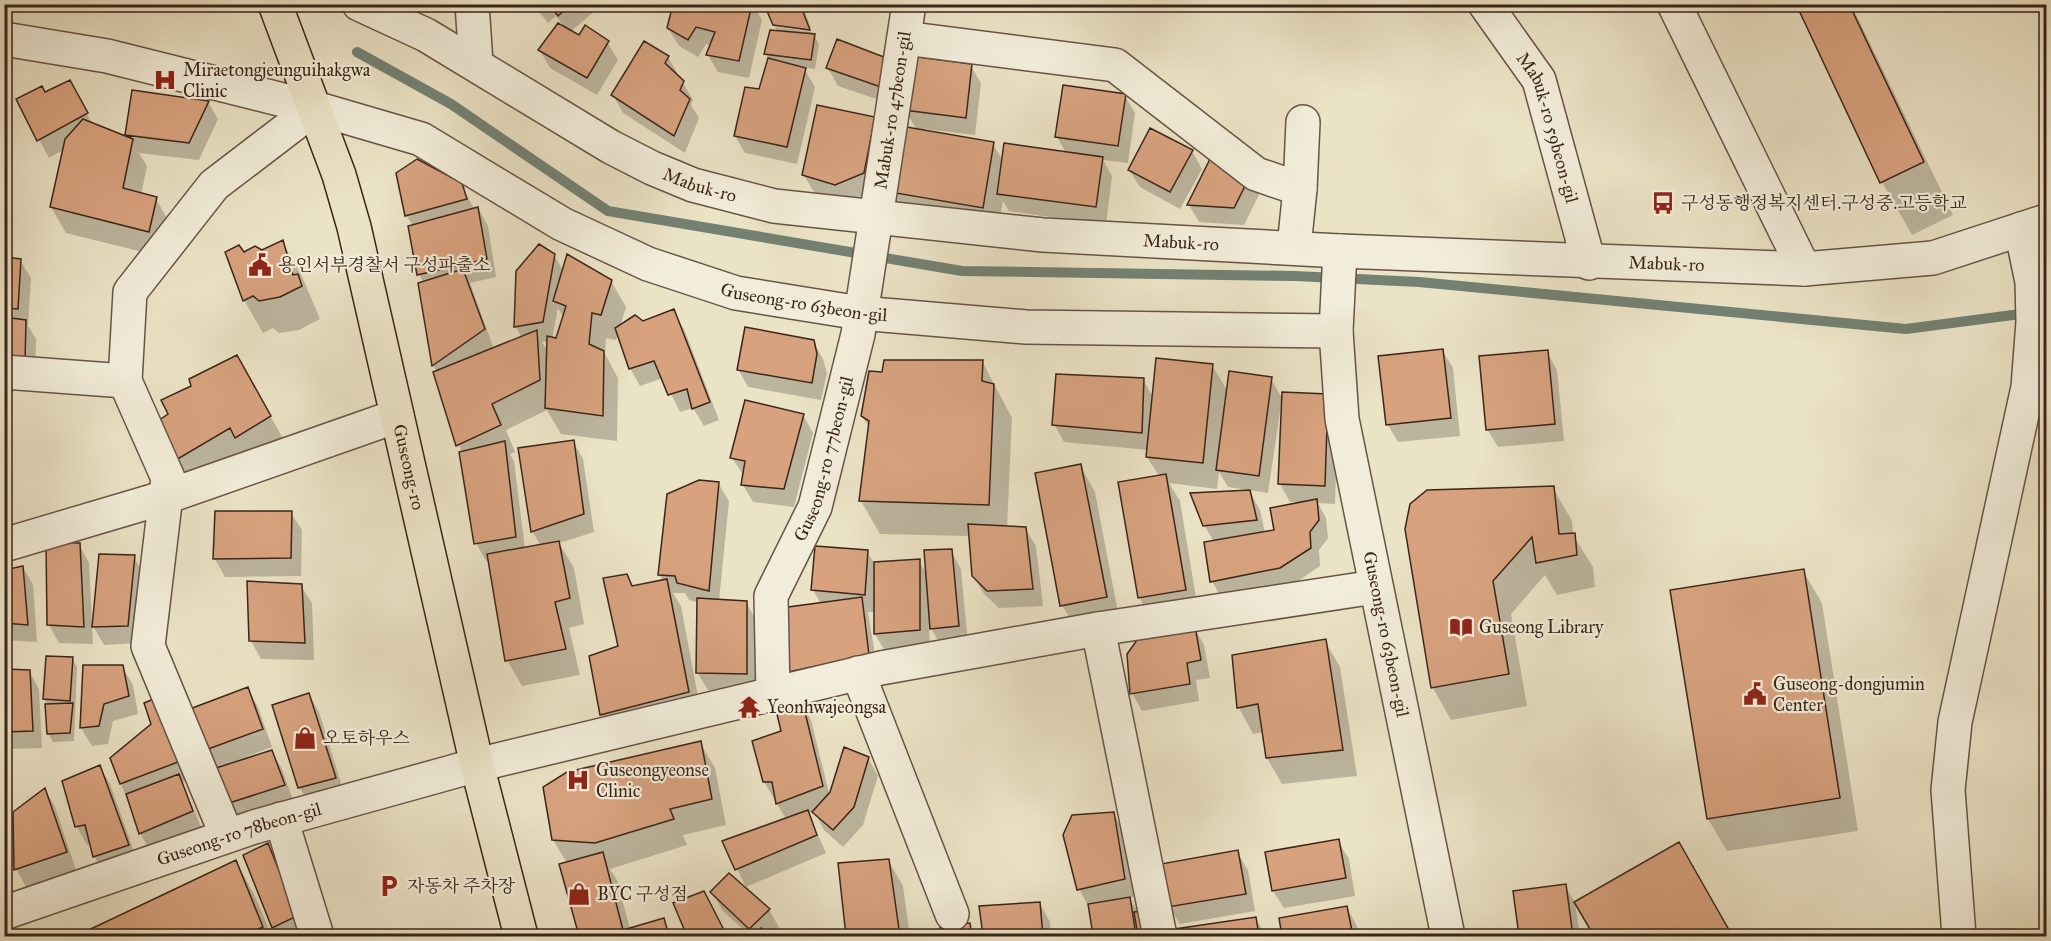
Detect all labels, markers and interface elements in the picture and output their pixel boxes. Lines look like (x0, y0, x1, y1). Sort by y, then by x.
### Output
street label: Mabuk-ro 47beon-gil (870, 30, 916, 191)
street label: Mabuk-ro 59beon-gil (1512, 48, 1583, 206)
place label: Miraetongjeunguihakgwa Clinic (183, 59, 371, 102)
hospital icon: Miraetongjeunguihakgwa Clinic (152, 67, 178, 93)
street label: Mabuk-ro (660, 163, 739, 207)
bus stop icon: 구성동행정복지센터.구성중.고등학교 (1650, 190, 1676, 216)
place label: 구성동행정복지센터.구성중.고등학교 (1681, 192, 1967, 214)
street label: Mabuk-ro (1142, 229, 1220, 255)
street label: Mabuk-ro (1628, 251, 1705, 276)
public building icon: 용인서부경찰서 구성파출소 (247, 252, 273, 278)
place label: 용인서부경찰서 구성파출소 (278, 254, 491, 276)
street label: Guseong-ro 63beon-gil (718, 278, 888, 326)
street label: Guseong-ro 77beon-gil (789, 374, 858, 545)
street label: Guseong-ro (388, 422, 429, 512)
street label: Guseong-ro 63beon-gil (1358, 549, 1414, 719)
library icon: Guseong Library (1448, 614, 1474, 640)
place label: Guseong Library (1479, 616, 1604, 639)
place label: Guseong-dongjumin Center (1773, 673, 1925, 716)
public building icon: Guseong-dongjumin Center (1742, 681, 1768, 707)
temple icon: Yeonhwajeongsa (736, 694, 762, 720)
place label: Yeonhwajeongsa (767, 696, 887, 719)
shop icon: 오토하우스 (292, 725, 318, 751)
place label: 오토하우스 (323, 727, 411, 749)
place label: Guseongyeonse Clinic (596, 759, 709, 802)
hospital icon: Guseongyeonse Clinic (565, 767, 591, 793)
street label: Guseong-ro 78beon-gil (154, 798, 324, 871)
parking icon: 자동차 주차장 (376, 873, 402, 899)
place label: 자동차 주차장 (407, 875, 516, 897)
shop icon: BYC 구성점 (566, 881, 592, 907)
place label: BYC 구성점 (597, 883, 688, 905)

